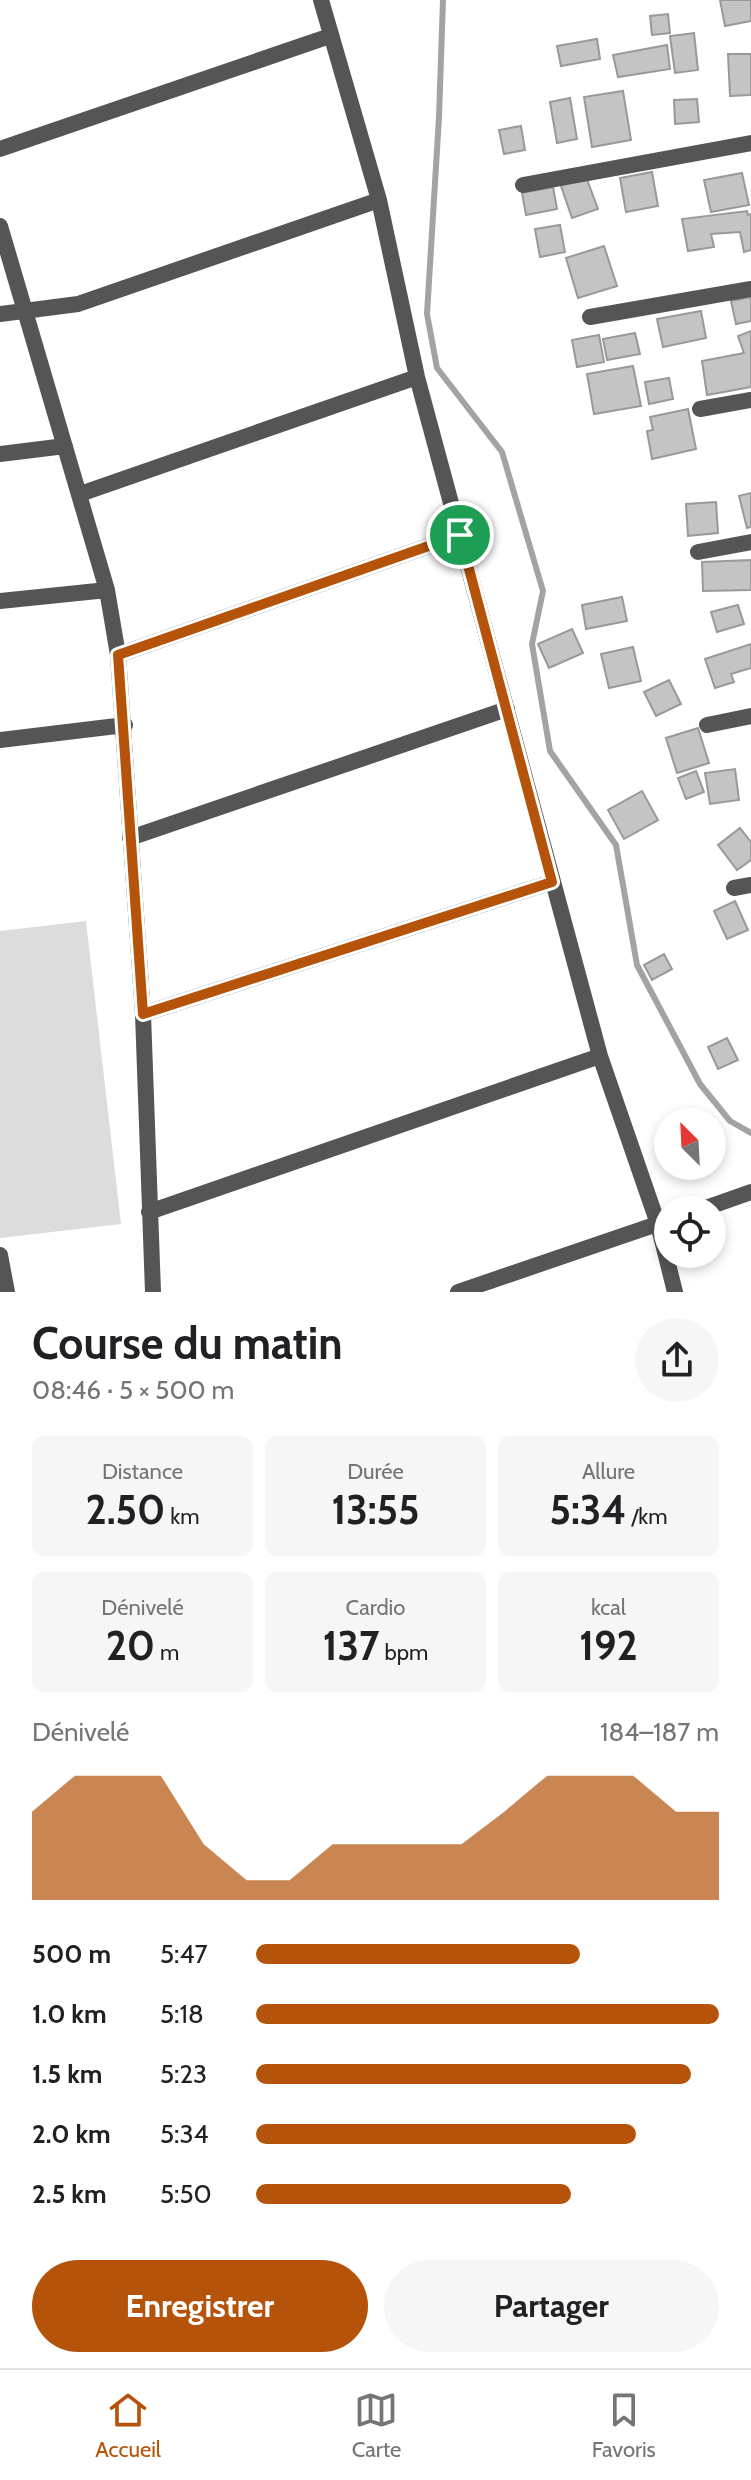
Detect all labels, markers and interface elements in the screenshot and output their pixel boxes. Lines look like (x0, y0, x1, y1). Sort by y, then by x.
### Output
pin (426, 501, 494, 569)
icon: arrive (438, 513, 482, 557)
north arrow (654, 1108, 726, 1180)
map controls (654, 1108, 726, 1268)
button: locate (654, 1196, 726, 1268)
text: Course du matin (32, 1317, 343, 1370)
button: share (635, 1318, 719, 1402)
text: 08:46 · 5 × 500 m (32, 1374, 234, 1406)
text: Distance (102, 1458, 183, 1485)
text: Durée (347, 1458, 404, 1485)
text: Allure (582, 1458, 635, 1485)
text: 2.50 (86, 1485, 165, 1534)
text: 13:55 (331, 1485, 420, 1534)
text: 5:34 (550, 1485, 626, 1534)
text: km (165, 1503, 199, 1530)
text: /km (626, 1503, 667, 1530)
text: Dénivelé (101, 1594, 184, 1621)
text: Cardio (346, 1594, 405, 1621)
text: kcal (591, 1594, 626, 1621)
text: 20 (106, 1621, 155, 1670)
text: 137 (323, 1621, 380, 1670)
text: 192 (579, 1621, 638, 1670)
text: m (155, 1639, 179, 1666)
text: bpm (380, 1639, 428, 1666)
text: Dénivelé (32, 1716, 129, 1748)
text: 184–187 m (600, 1716, 719, 1748)
text: 500 m (32, 1938, 111, 1970)
text: 5:47 (160, 1938, 208, 1970)
text: 1.0 km (32, 1998, 107, 2030)
text: 5:18 (160, 1998, 204, 2030)
text: 1.5 km (32, 2058, 102, 2090)
text: 5:23 (160, 2058, 207, 2090)
text: 2.0 km (32, 2118, 111, 2150)
text: 5:34 (160, 2118, 209, 2150)
text: 2.5 km (32, 2178, 107, 2210)
text: 5:50 (160, 2178, 212, 2210)
button: Enregistrer (32, 2260, 368, 2352)
button: Partager (384, 2260, 719, 2352)
tab: Accueil (95, 2388, 161, 2463)
tab: Carte (352, 2388, 401, 2463)
tab: Favoris (592, 2388, 656, 2463)

